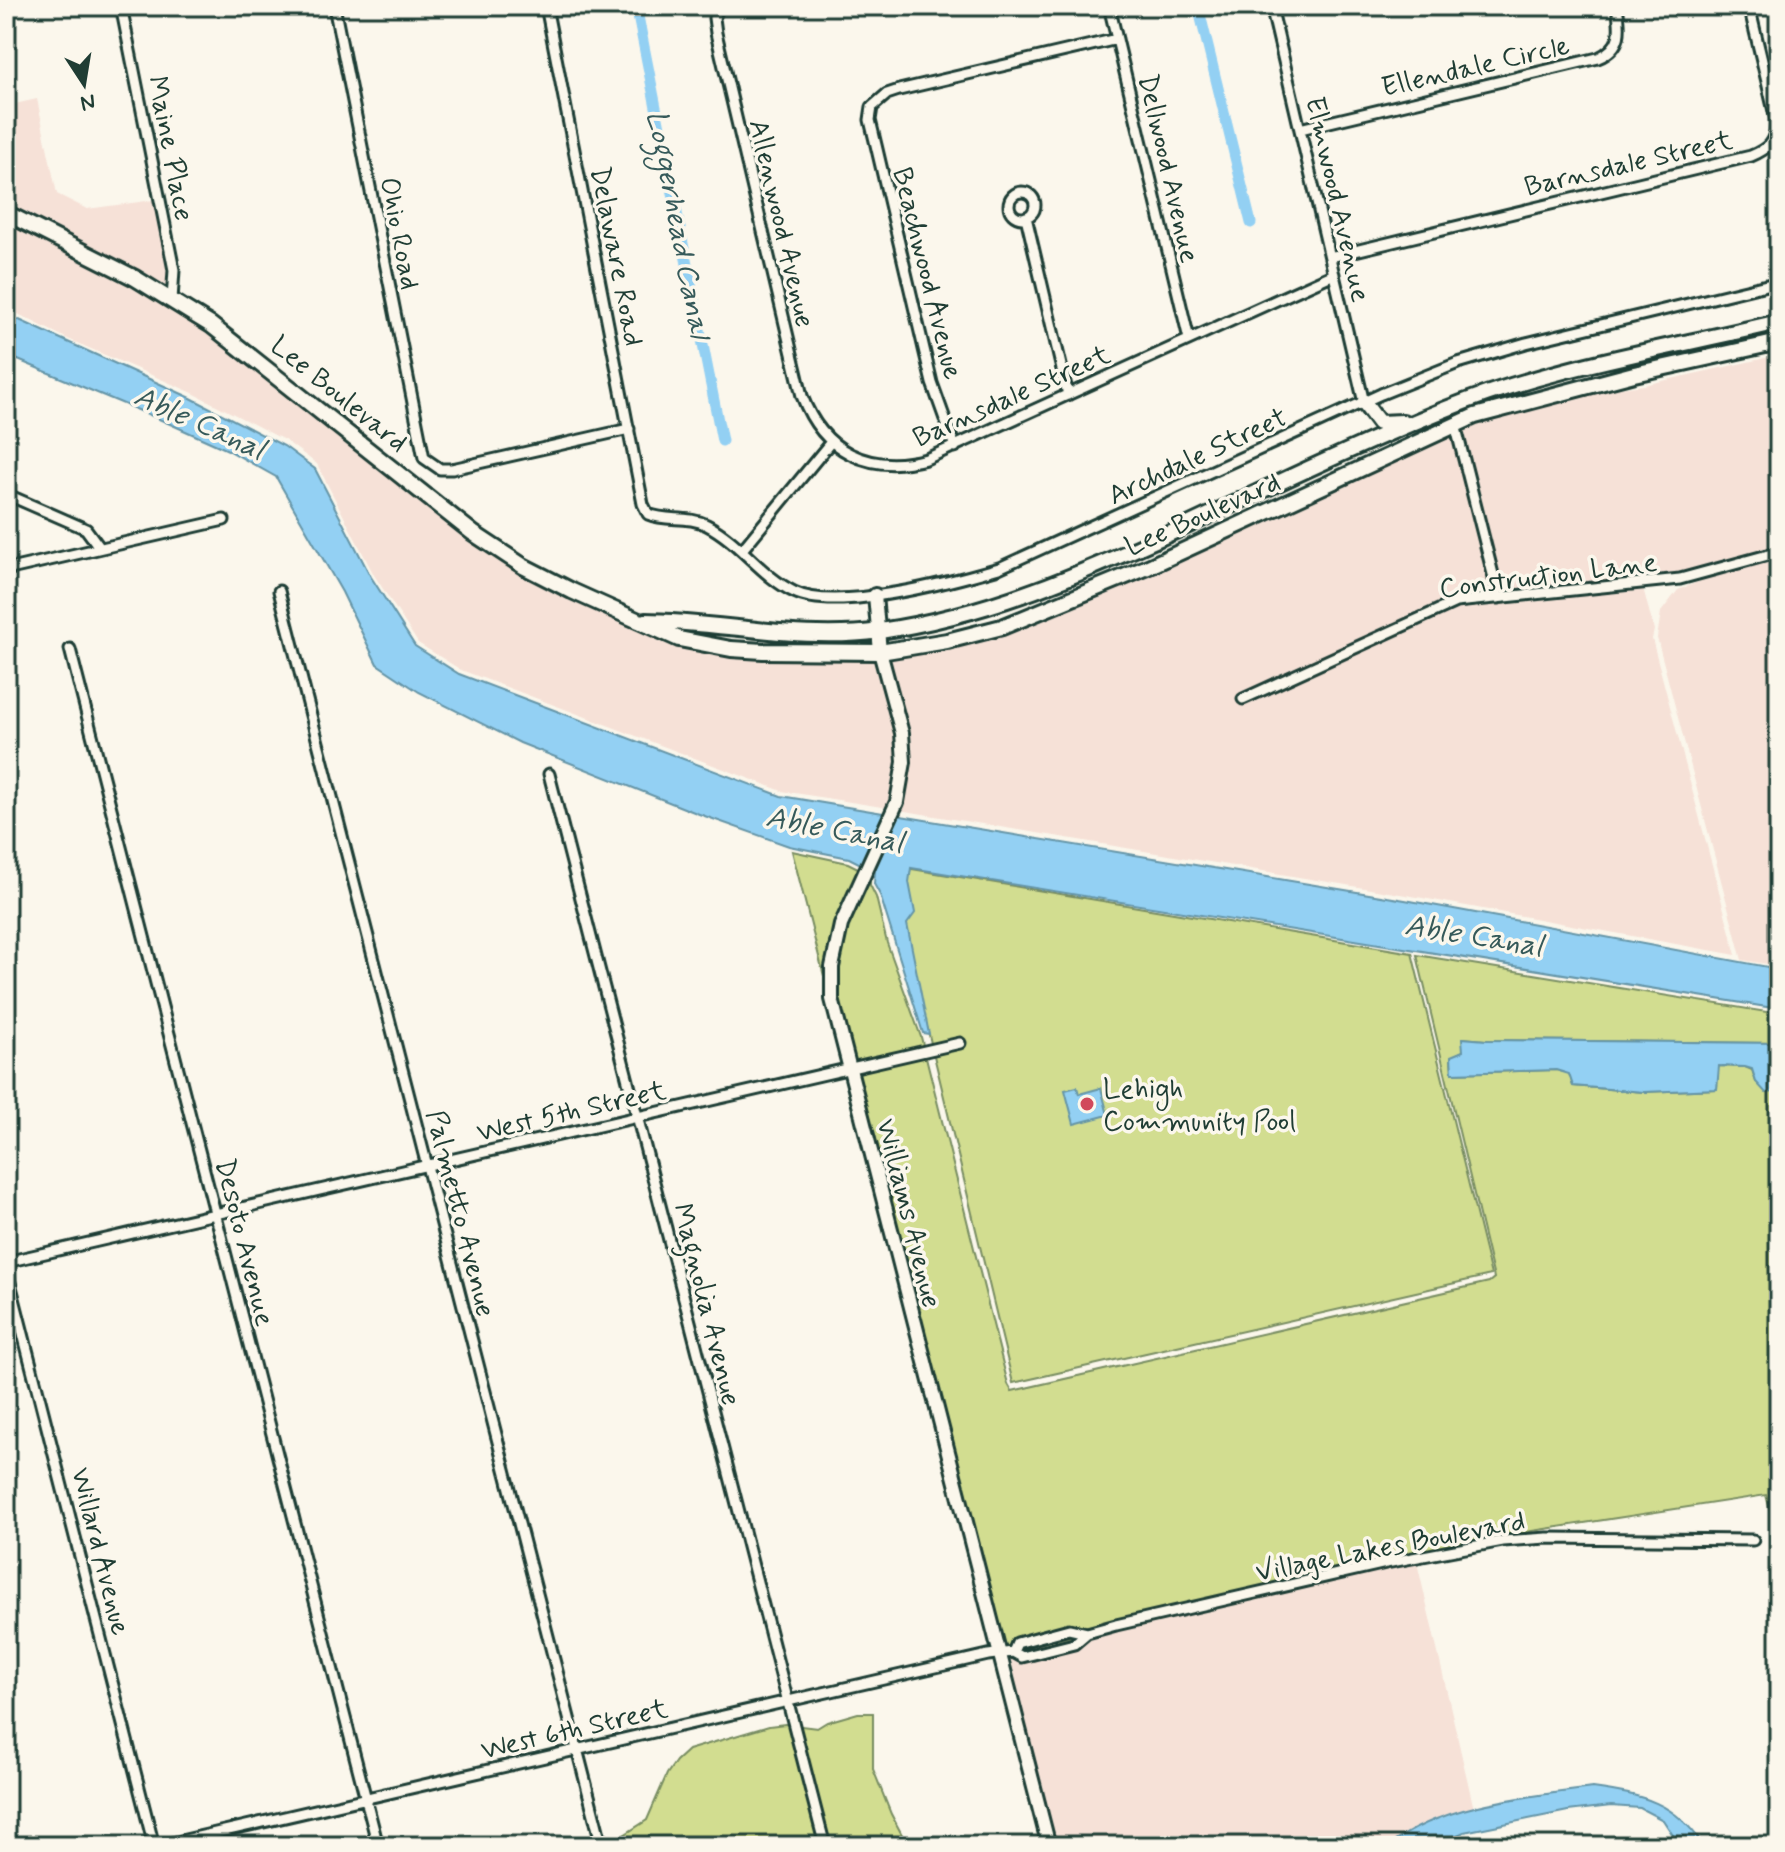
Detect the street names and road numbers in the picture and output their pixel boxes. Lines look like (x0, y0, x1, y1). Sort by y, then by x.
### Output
street label: Ellendale Circle (1378, 28, 1573, 107)
street label: Dellwood Avenue (1128, 71, 1207, 267)
street label: Maine Place (137, 73, 202, 224)
street label: Elmwood Avenue (1295, 93, 1378, 306)
street label: Allenwood Avenue (739, 116, 822, 331)
street label: Barnsdale Street (1521, 122, 1737, 206)
street label: Delaware Road (580, 164, 651, 349)
street label: Beachwood Avenue (882, 164, 971, 383)
street label: Ohio Road (370, 174, 428, 293)
street label: Lee Boulevard (262, 328, 415, 462)
street label: Barnsdale Street (907, 337, 1117, 457)
street label: Archdale Street (1103, 400, 1293, 515)
street label: Lee Boulevard (1119, 465, 1287, 566)
street label: Construction Lane (1437, 545, 1659, 608)
street label: West 5th Street (473, 1073, 670, 1152)
street label: Palmetto Avenue (416, 1106, 503, 1321)
street label: Williams Avenue (866, 1115, 949, 1312)
street label: Desoto Avenue (205, 1155, 282, 1330)
street label: Magnolia Avenue (660, 1200, 749, 1410)
street label: Willard Avenue (61, 1464, 138, 1639)
street label: Village Lakes Boulevard (1253, 1503, 1528, 1592)
street label: West 6th Street (478, 1691, 672, 1770)

